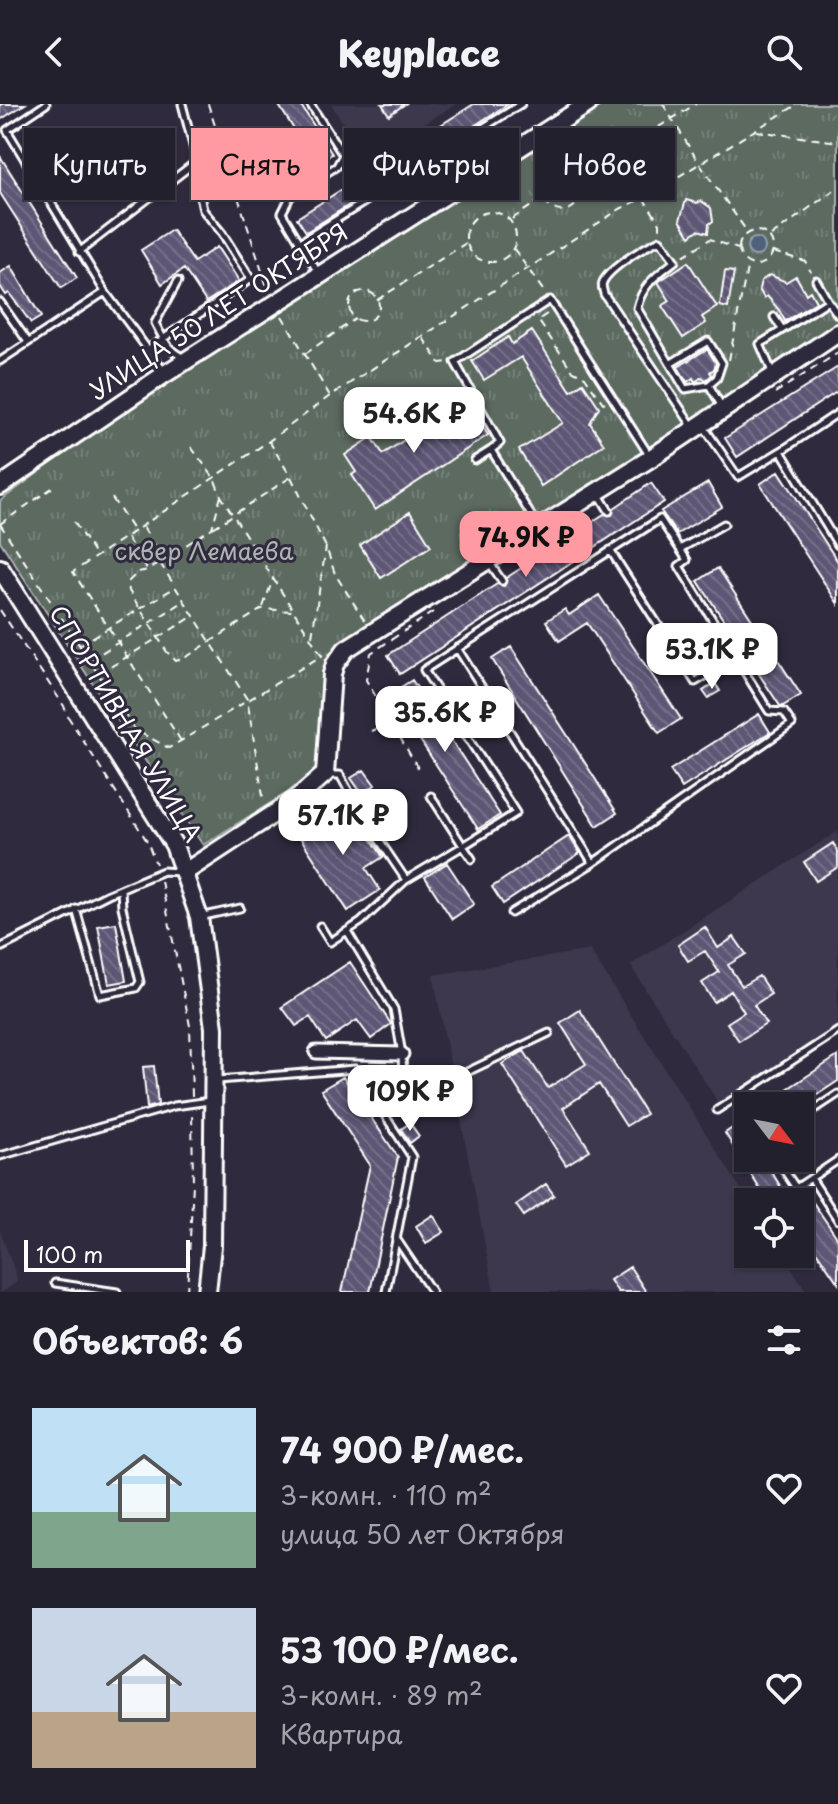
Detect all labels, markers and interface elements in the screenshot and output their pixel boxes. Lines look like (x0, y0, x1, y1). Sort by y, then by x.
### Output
text: Keyplace (338, 25, 500, 79)
icon: back (32, 30, 76, 74)
icon: search (762, 30, 806, 74)
chip: Купить (24, 128, 175, 200)
chip: Снять (191, 128, 328, 200)
chip: Фильтры (344, 128, 519, 200)
chip: Новое (535, 128, 675, 200)
street label: УЛИЦА 50 ЛЕТ ОКТЯБРЯ (82, 213, 354, 408)
pin: 54.6K ₽ (340, 387, 488, 455)
text: 54.6K ₽ (362, 393, 466, 432)
pin: 74.9K ₽ (452, 511, 600, 579)
text: 74.9K ₽ (478, 517, 574, 556)
park label: сквер Лемаева (114, 532, 294, 568)
street label: СПОРТИВНАЯ УЛИЦА (41, 598, 212, 848)
pin: 53.1K ₽ (638, 623, 786, 691)
text: 53.1K ₽ (665, 629, 759, 668)
pin: 35.6K ₽ (371, 686, 519, 754)
text: 35.6K ₽ (393, 692, 497, 731)
pin: 57.1K ₽ (269, 789, 417, 857)
text: 57.1K ₽ (296, 795, 390, 834)
pin: 109K ₽ (345, 1065, 475, 1133)
text: 109K ₽ (365, 1071, 455, 1110)
north arrow (734, 1092, 814, 1172)
map controls (734, 1092, 814, 1268)
button: locate (734, 1188, 814, 1268)
scale bar (24, 1236, 190, 1272)
text: 100 m (36, 1237, 103, 1270)
text: Объектов: 6 (32, 1314, 243, 1366)
icon: filters (762, 1318, 806, 1362)
text: 74 900 ₽/мес. (280, 1423, 524, 1475)
icon: home (96, 1440, 192, 1536)
icon: heart (762, 1466, 806, 1510)
text: 3-комн. · 110 m² (280, 1475, 492, 1514)
text: улица 50 лет Октября (280, 1514, 565, 1553)
text: 53 100 ₽/мес. (280, 1623, 519, 1675)
icon: home (96, 1640, 192, 1736)
icon: heart (762, 1666, 806, 1710)
text: 3-комн. · 89 m² (280, 1675, 483, 1714)
text: Квартира (280, 1714, 403, 1753)

